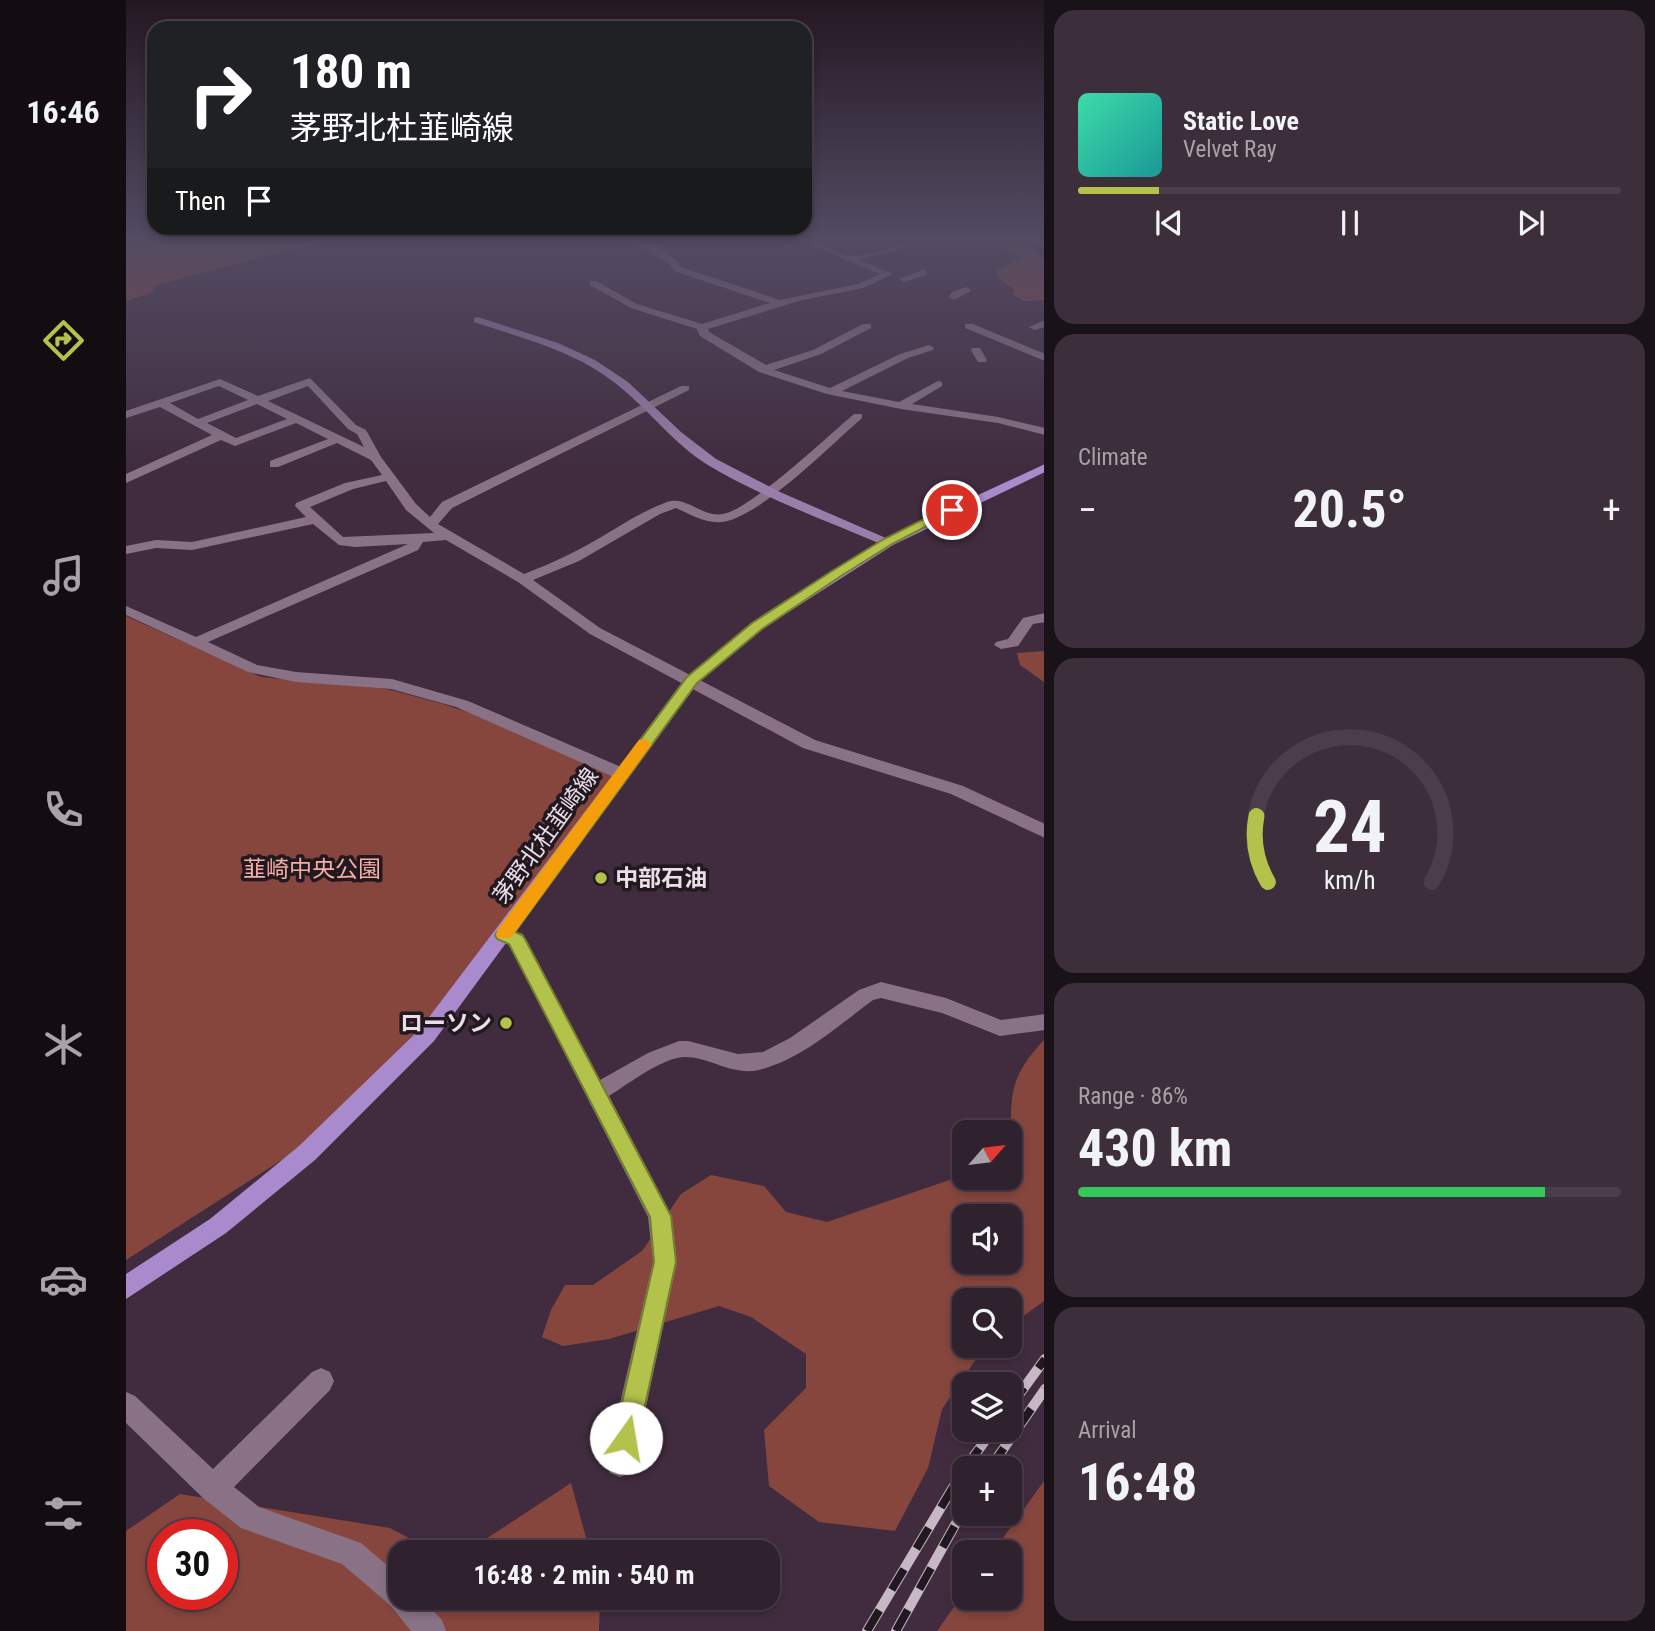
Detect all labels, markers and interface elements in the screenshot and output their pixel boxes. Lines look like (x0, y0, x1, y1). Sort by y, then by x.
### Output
text: 180 m (290, 43, 412, 100)
icon: right (175, 49, 266, 140)
text: 16:46 (26, 93, 100, 131)
text: Static Love (1183, 106, 1299, 136)
text: 茅野北杜韮崎線 (290, 109, 514, 147)
text: Velvet Ray (1183, 136, 1277, 163)
icon: arrive (240, 182, 278, 220)
text: Then (175, 186, 226, 216)
icon: previous (1150, 204, 1188, 242)
icon: pause (1331, 204, 1369, 242)
icon: next (1512, 204, 1550, 242)
icon: directions (39, 316, 88, 365)
text: Climate (1078, 444, 1148, 471)
text: 20.5° (1292, 479, 1407, 540)
pin (922, 480, 982, 540)
text: − (1078, 488, 1097, 532)
text: + (1602, 488, 1621, 532)
icon: arrive (933, 491, 971, 529)
icon: music (39, 551, 88, 600)
street label: 茅野北杜韮崎線 (488, 763, 604, 909)
text: 24 (1313, 784, 1386, 870)
icon: phone (39, 785, 88, 834)
park label: 韮崎中央公園 (243, 856, 381, 883)
place label: 中部石油 (615, 865, 707, 892)
text: km/h (1324, 865, 1375, 894)
marker: 中部石油 (593, 870, 609, 886)
place label: ローソン (400, 1010, 492, 1037)
marker: ローソン (498, 1015, 514, 1031)
icon: climate (39, 1020, 88, 1069)
text: Range · 86% (1078, 1083, 1188, 1110)
text: 430 km (1078, 1118, 1232, 1179)
north arrow (952, 1120, 1022, 1190)
map controls (952, 1120, 1022, 1610)
button: sound (952, 1204, 1022, 1274)
icon: car (39, 1255, 88, 1304)
button: search (952, 1288, 1022, 1358)
button: layers (952, 1372, 1022, 1442)
position arrow (589, 1401, 663, 1475)
text: Arrival (1078, 1417, 1137, 1444)
text: 16:48 (1078, 1452, 1197, 1513)
button: + (952, 1456, 1022, 1526)
icon: filters (39, 1489, 88, 1538)
speed limit sign: 30 (147, 1519, 238, 1610)
button: − (952, 1540, 1022, 1610)
text: 16:48 · 2 min · 540 m (474, 1560, 694, 1590)

